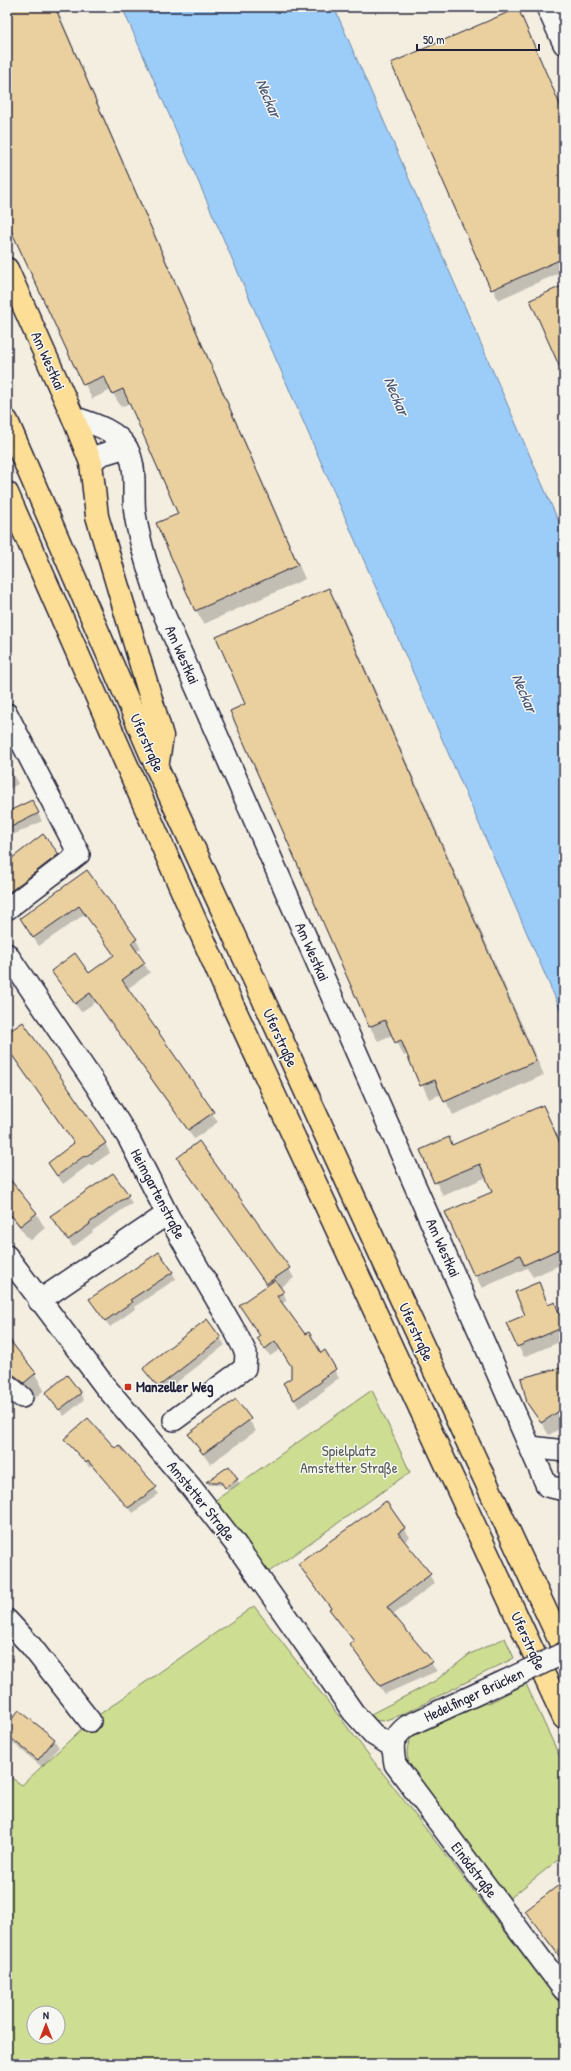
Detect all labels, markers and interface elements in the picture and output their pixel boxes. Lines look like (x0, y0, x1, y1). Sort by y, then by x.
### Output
scale bar (417, 26, 539, 52)
text: 50 m (423, 31, 444, 48)
water label: Neckar (251, 75, 288, 122)
street label: Am Westkai (26, 328, 71, 394)
water label: Neckar (379, 373, 416, 420)
street label: Am Westkai (160, 622, 205, 688)
water label: Neckar (507, 670, 544, 717)
street label: Uferstraße (125, 710, 170, 775)
street label: Am Westkai (290, 919, 335, 985)
street label: Uferstraße (258, 1005, 303, 1070)
street label: Heimgartenstraße (126, 1145, 191, 1243)
street label: Am Westkai (421, 1215, 466, 1281)
street label: Uferstraße (394, 1299, 439, 1364)
place label: Manzeller Weg (136, 1376, 214, 1398)
marker: Manzeller Weg (123, 1382, 133, 1392)
park label: Spielplatz Amstetter Straße (300, 1440, 398, 1478)
street label: Amstetter Straße (163, 1456, 240, 1545)
street label: Uferstraße (506, 1608, 551, 1673)
street label: Hedelfinger Brücken (421, 1662, 527, 1727)
street label: Einödstraße (446, 1837, 502, 1902)
north arrow (26, 2005, 66, 2045)
text: N (43, 2008, 49, 2022)

